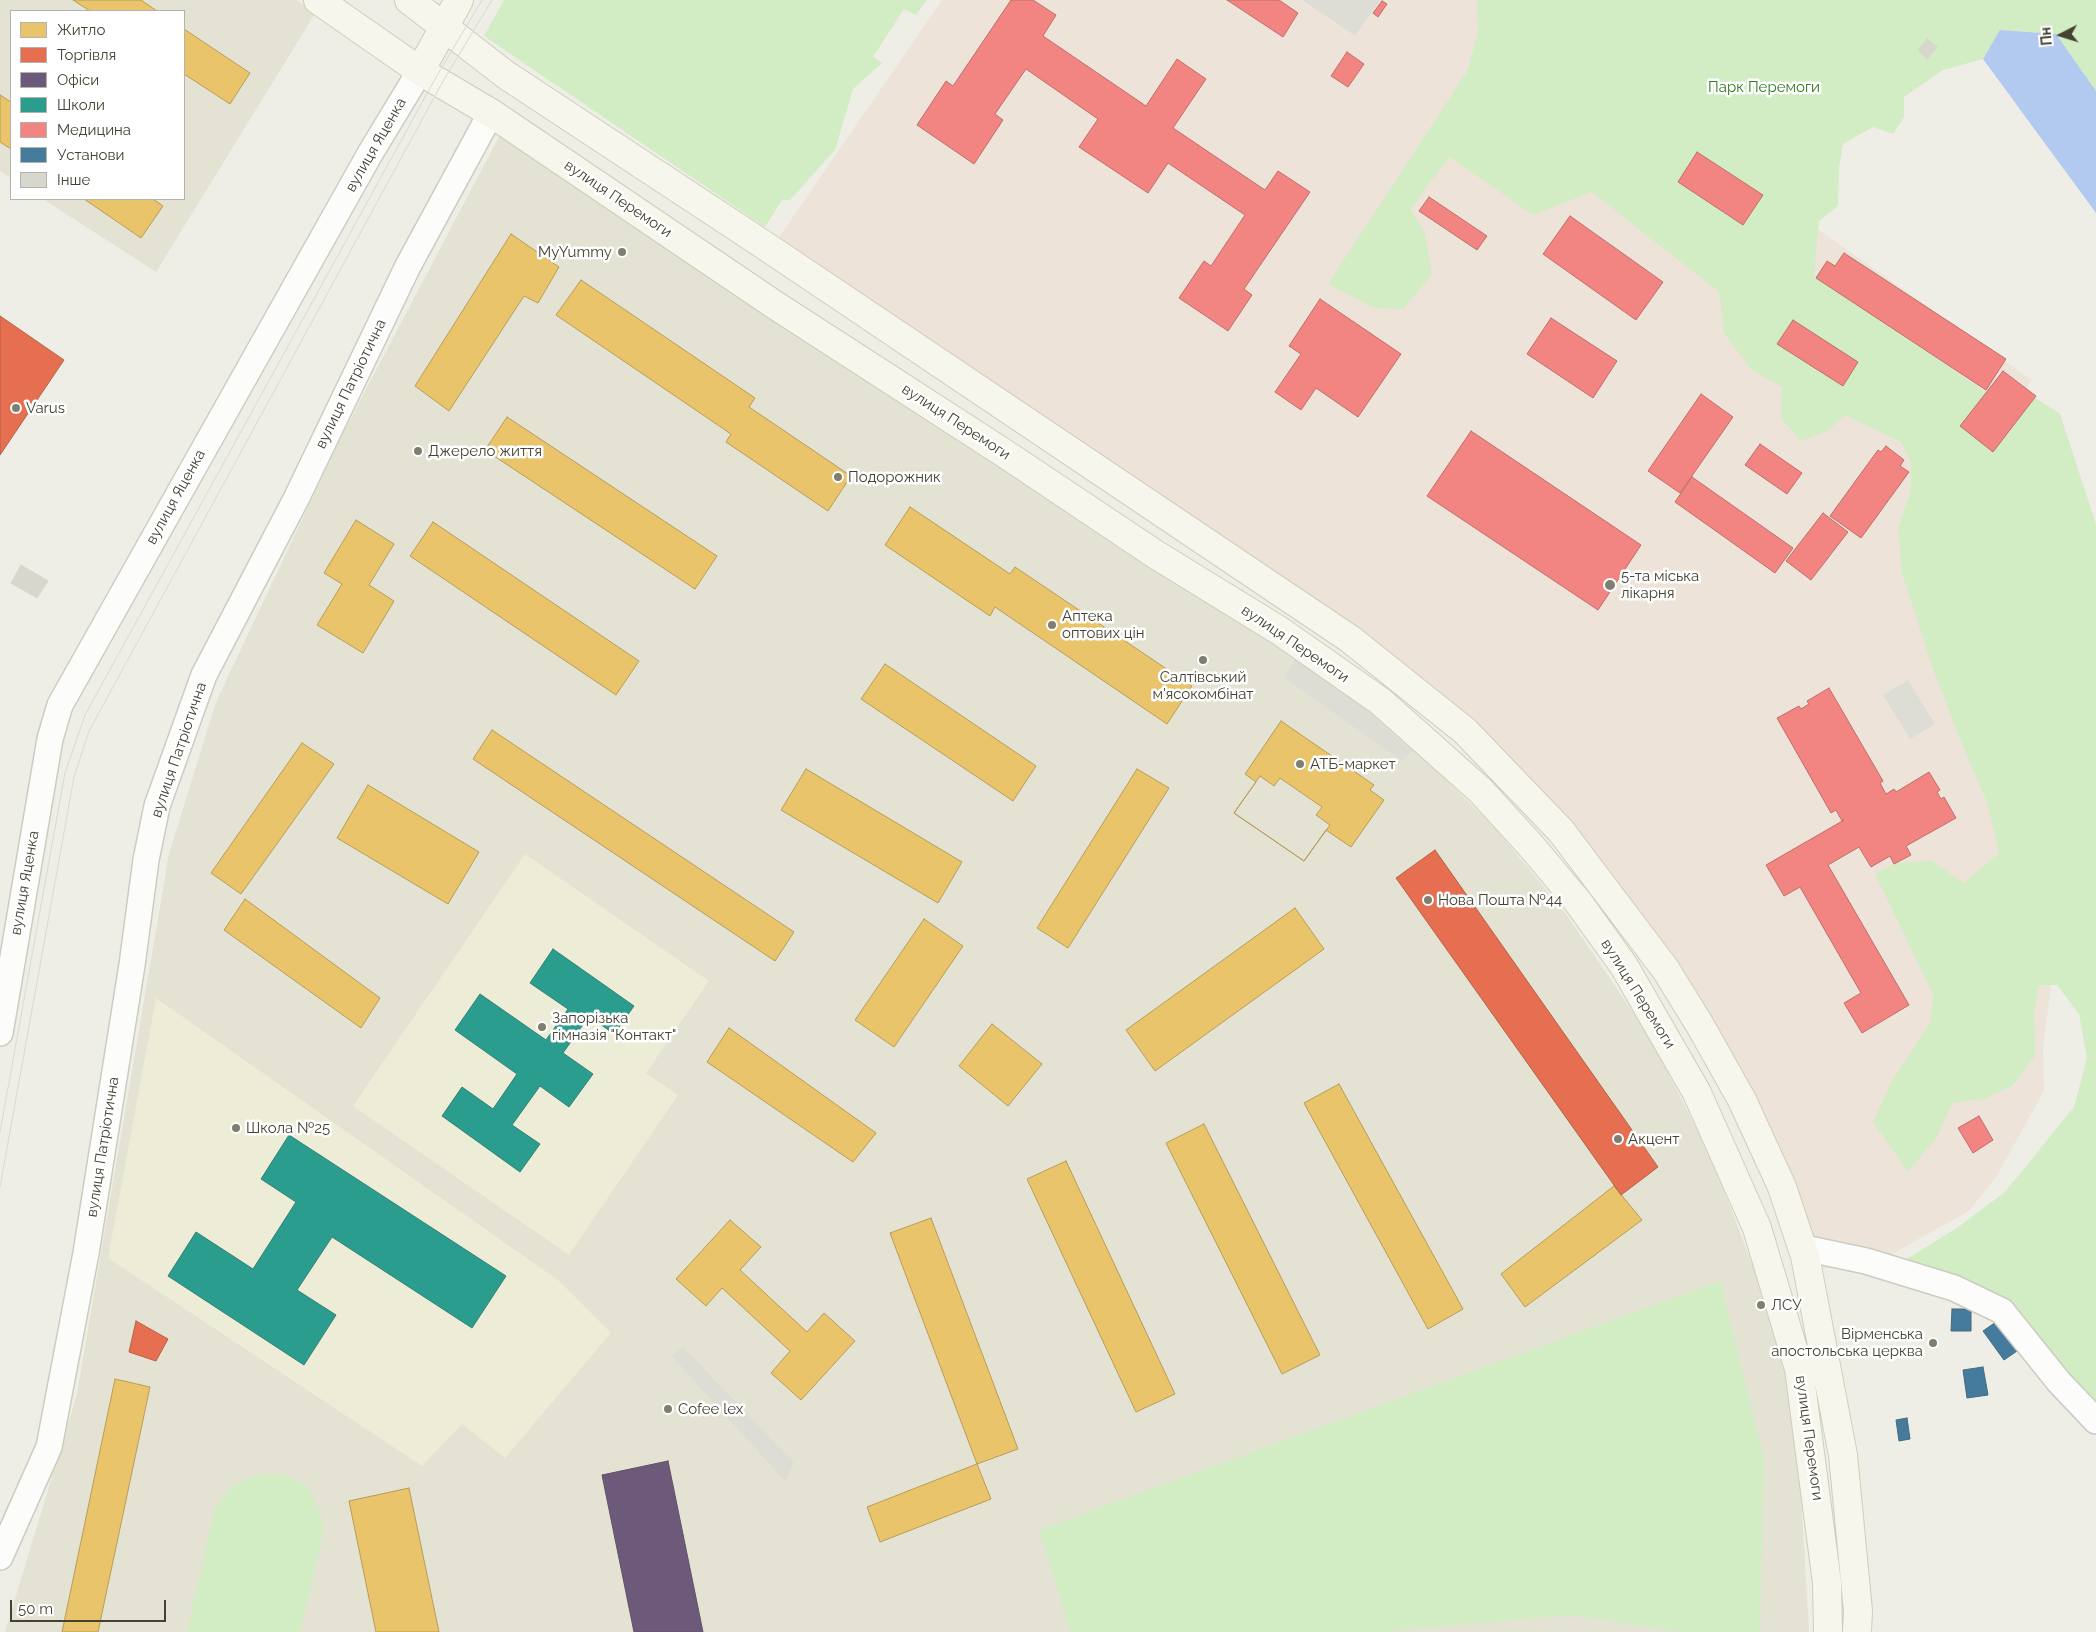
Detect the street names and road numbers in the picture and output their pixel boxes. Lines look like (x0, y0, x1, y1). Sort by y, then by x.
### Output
street label: вулиця Яценка (342, 95, 410, 195)
street label: вулиця Перемоги (561, 156, 675, 242)
street label: вулиця Патріотична (312, 316, 390, 452)
street label: вулиця Перемоги (898, 380, 1014, 464)
street label: вулиця Яценка (143, 446, 209, 548)
street label: вулиця Перемоги (1238, 601, 1352, 687)
street label: вулиця Патріотична (147, 680, 211, 820)
street label: вулиця Яценка (7, 829, 43, 937)
street label: вулиця Перемоги (1597, 936, 1679, 1052)
street label: вулиця Патріотична (83, 1075, 123, 1219)
street label: вулиця Перемоги (1791, 1374, 1827, 1502)

